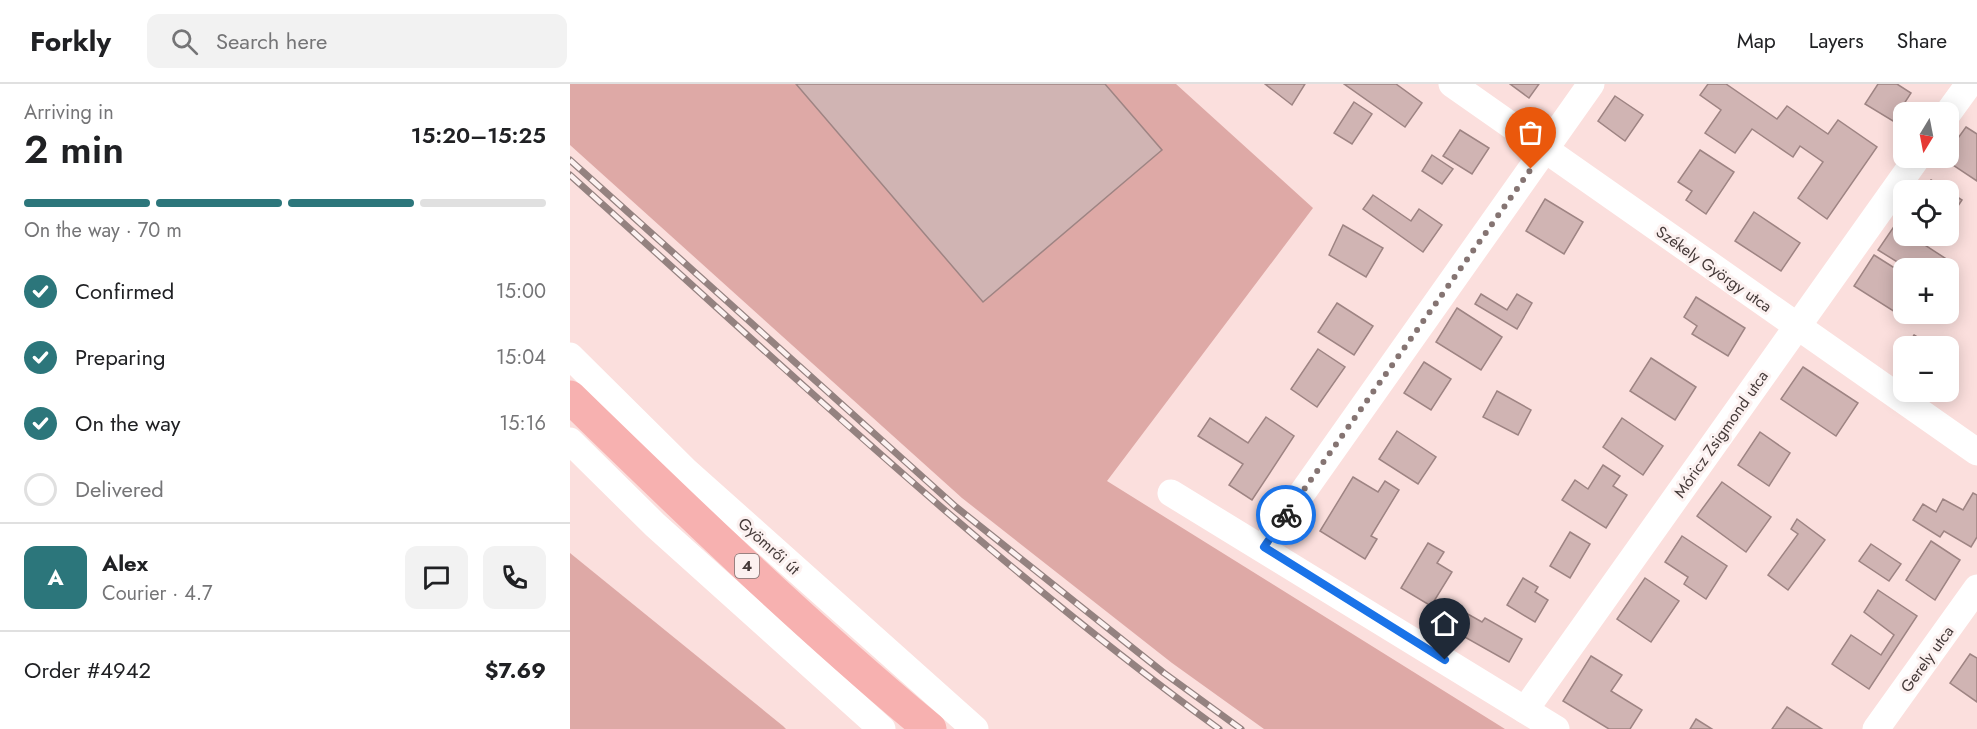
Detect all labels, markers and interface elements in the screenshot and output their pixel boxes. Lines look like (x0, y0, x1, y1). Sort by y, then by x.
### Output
search box (147, 14, 567, 68)
text: Forkly (30, 21, 111, 62)
icon: search (168, 25, 201, 58)
text: Search here (216, 25, 327, 57)
text: Map (1737, 26, 1776, 56)
text: Layers (1809, 26, 1864, 56)
text: Share (1897, 26, 1947, 56)
text: Arriving in (24, 98, 114, 127)
north arrow (1893, 102, 1959, 168)
map controls (1893, 102, 1959, 402)
pin (1505, 107, 1556, 169)
icon: bag (1514, 116, 1547, 149)
text: 15:20–15:25 (411, 119, 546, 151)
text: 2 min (24, 121, 124, 178)
button: locate (1893, 180, 1959, 246)
text: On the way · 70 m (24, 216, 182, 245)
street label: Székely György utca (1651, 220, 1777, 318)
button: + (1893, 258, 1959, 324)
icon: check (24, 275, 57, 308)
text: Confirmed (75, 275, 174, 307)
text: 15:00 (496, 277, 546, 306)
button: − (1893, 336, 1959, 402)
icon: check (24, 341, 57, 374)
text: Preparing (75, 341, 166, 373)
text: 15:04 (496, 343, 546, 372)
street label: Móricz Zsigmond utca (1668, 366, 1774, 502)
icon: check (24, 407, 57, 440)
text: On the way (75, 407, 180, 439)
text: 15:16 (499, 409, 546, 438)
text: Delivered (75, 473, 164, 505)
courier (1256, 485, 1316, 545)
icon: bike (1270, 499, 1303, 532)
street label: Gyömrői út (733, 512, 805, 580)
button: chat (405, 546, 468, 609)
button: phone (483, 546, 546, 609)
text: Alex (102, 547, 148, 579)
road number: 4 (735, 554, 759, 578)
text: A (47, 561, 64, 593)
text: Courier · 4.7 (102, 579, 213, 608)
pin (1419, 598, 1470, 660)
icon: home (1428, 607, 1461, 640)
street label: Gerely utca (1895, 621, 1959, 697)
text: Order #4942 (24, 654, 151, 686)
text: $7.69 (485, 654, 546, 686)

